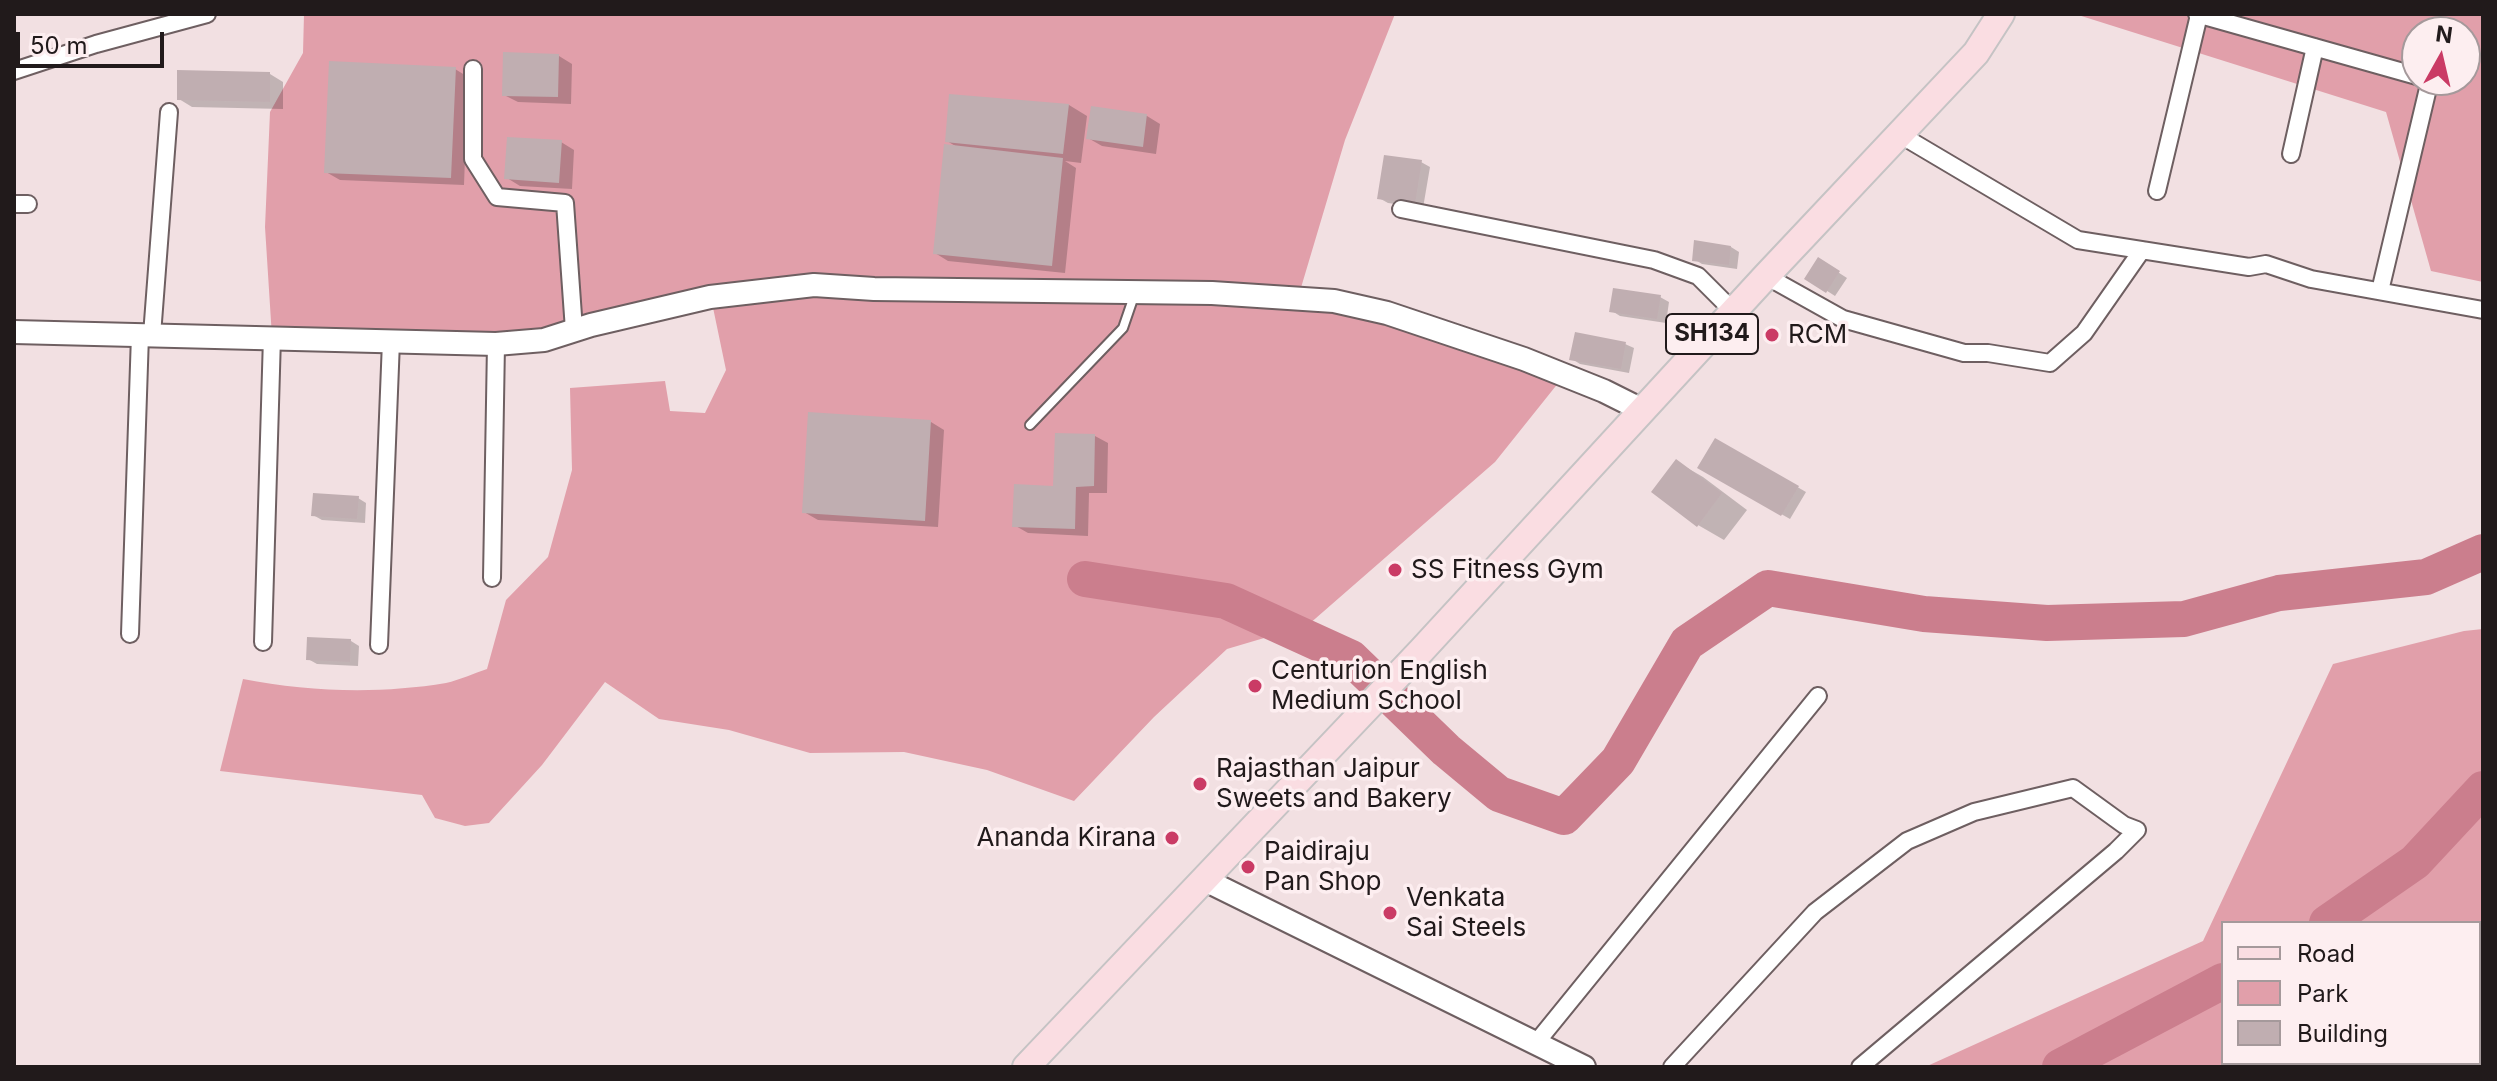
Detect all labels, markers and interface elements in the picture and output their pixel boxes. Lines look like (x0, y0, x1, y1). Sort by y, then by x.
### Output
scale bar (20, 16, 168, 66)
north arrow (2401, 16, 2481, 96)
text: N (2434, 20, 2454, 48)
text: 50 m (30, 31, 88, 60)
road number: SH134 (1666, 314, 1758, 354)
place label: RCM (1788, 319, 1847, 351)
marker: RCM (1763, 326, 1781, 344)
place label: SS Fitness Gym (1411, 554, 1604, 586)
marker: SS Fitness Gym (1386, 561, 1404, 579)
place label: Centurion English Medium School (1271, 655, 1488, 716)
marker: Centurion English Medium School (1246, 677, 1264, 695)
place label: Rajasthan Jaipur Sweets and Bakery (1216, 753, 1452, 814)
marker: Rajasthan Jaipur Sweets and Bakery (1191, 775, 1209, 793)
place label: Ananda Kirana (976, 822, 1156, 854)
marker: Ananda Kirana (1163, 829, 1181, 847)
place label: Paidiraju Pan Shop (1264, 836, 1381, 898)
marker: Paidiraju Pan Shop (1239, 858, 1257, 876)
place label: Venkata Sai Steels (1406, 882, 1526, 944)
marker: Venkata Sai Steels (1381, 904, 1399, 922)
legend (2221, 921, 2481, 1065)
text: Road (2297, 939, 2355, 968)
text: Park (2297, 979, 2348, 1008)
text: Building (2297, 1019, 2388, 1048)

